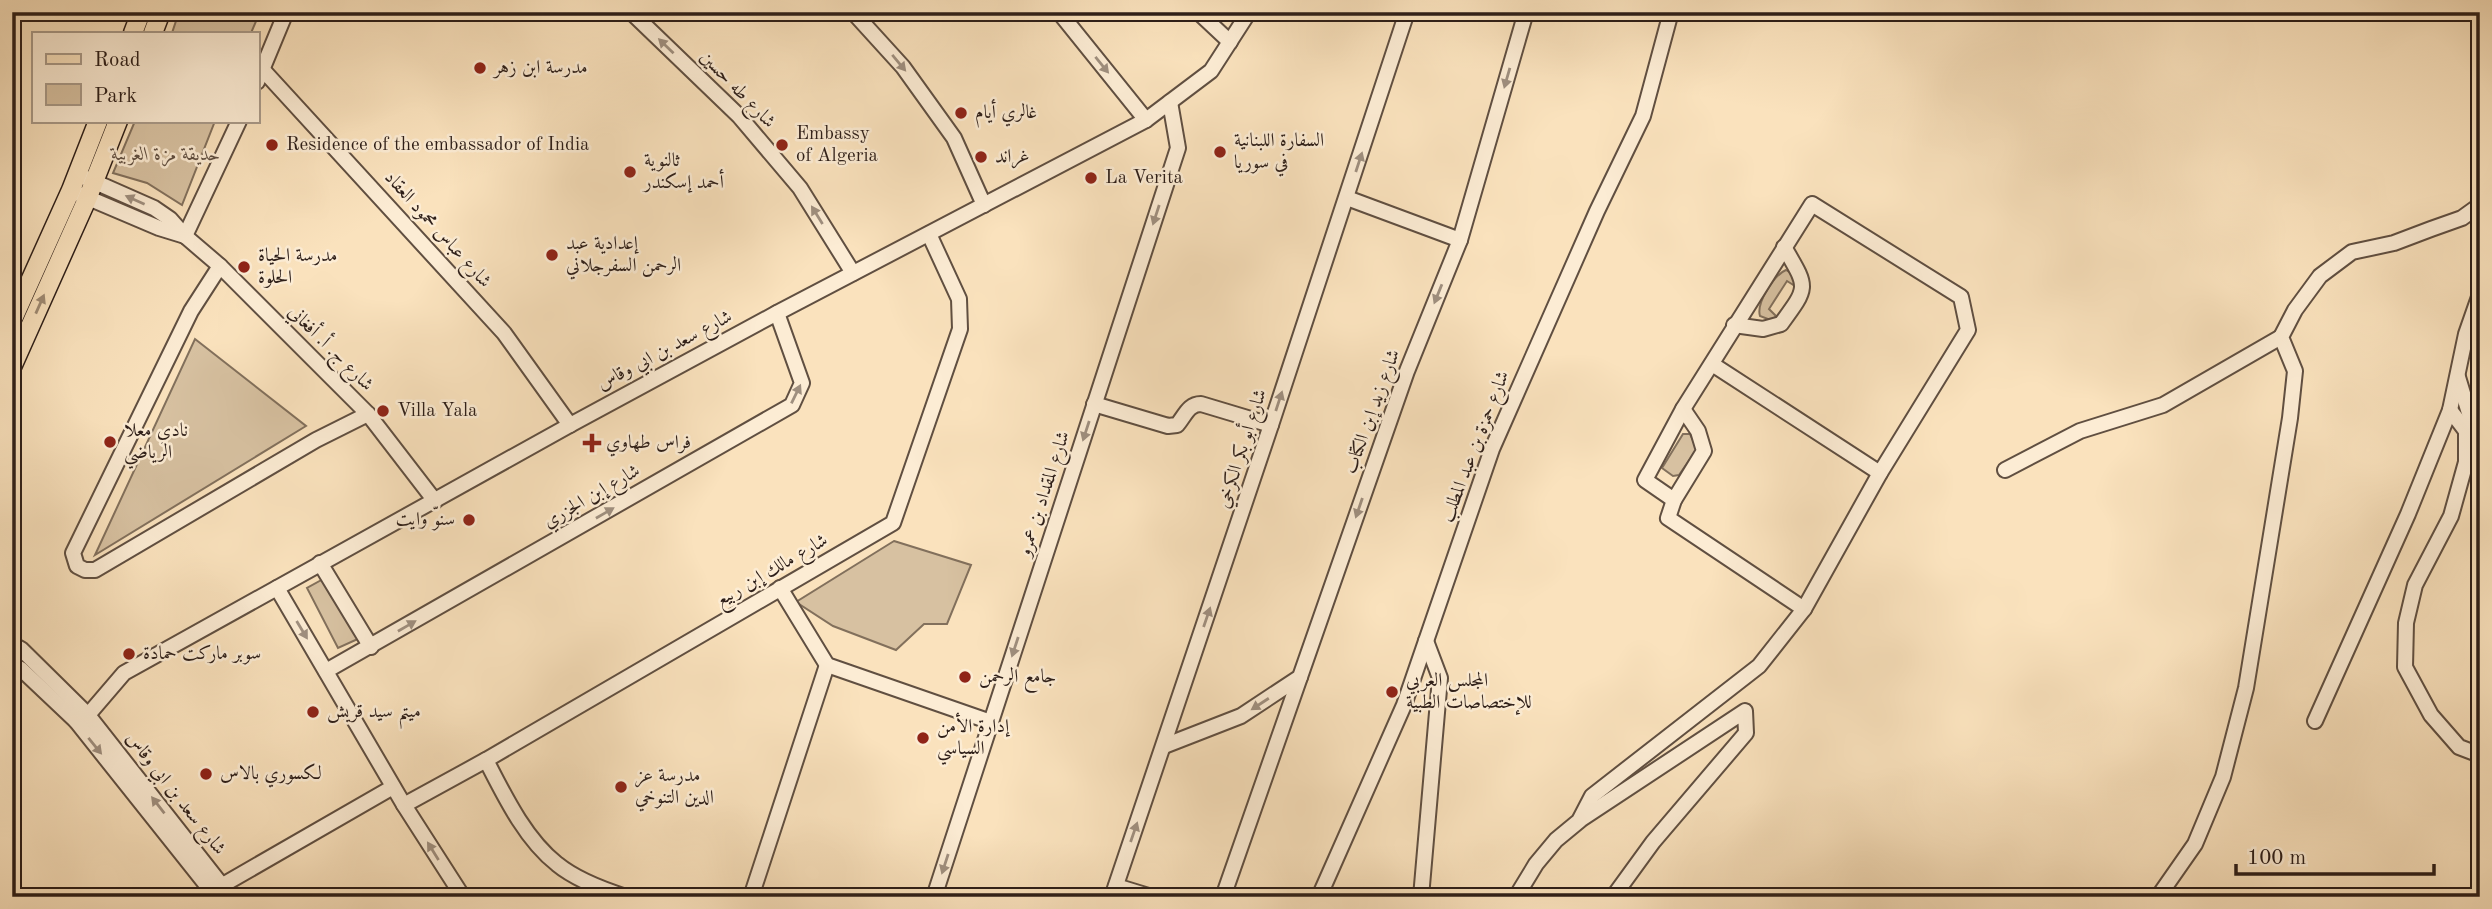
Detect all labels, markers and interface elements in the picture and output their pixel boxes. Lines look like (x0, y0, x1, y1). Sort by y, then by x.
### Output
legend (32, 32, 259, 122)
one-way arrow (658, 38, 675, 55)
street label: شارع طه حسين (693, 48, 778, 135)
text: Road (94, 50, 141, 71)
one-way arrow (891, 54, 907, 72)
one-way arrow (1094, 57, 1109, 74)
place label: مدرسة ابن زهر (492, 59, 588, 79)
marker: مدرسة ابن زهر (472, 60, 488, 76)
one-way arrow (1502, 68, 1512, 89)
text: Park (94, 86, 137, 107)
place label: غالري أيام (975, 99, 1037, 128)
marker: غالري أيام (953, 105, 969, 121)
place label: Embassy of Algeria (796, 125, 879, 166)
place label: السفارة اللبنانية في سوريا (1234, 132, 1324, 177)
place label: Residence of the embassador of India (286, 136, 590, 155)
marker: Residence of the embassador of India (264, 137, 280, 153)
marker: Embassy of Algeria (774, 137, 790, 153)
marker: السفارة اللبنانية في سوريا (1212, 144, 1228, 160)
park label: حديقة مزة الغربية (109, 146, 221, 167)
place label: غراند (995, 148, 1030, 169)
marker: غراند (973, 149, 989, 165)
one-way arrow (1354, 151, 1365, 172)
place label: ثالنوية أحمد إسكندر (642, 152, 724, 194)
marker: ثالنوية أحمد إسكندر (622, 164, 638, 180)
street label: شارع عباس محمود العقاد (377, 168, 494, 295)
place label: La Verita (1105, 169, 1184, 188)
marker: La Verita (1083, 170, 1099, 186)
one-way arrow (125, 194, 145, 205)
one-way arrow (1150, 204, 1161, 225)
one-way arrow (811, 206, 824, 225)
place label: إعدادية عبد الرحمن السفرجلاني (566, 235, 681, 280)
place label: مدرسة الحياة الحلوة (258, 247, 337, 288)
marker: إعدادية عبد الرحمن السفرجلاني (544, 247, 560, 263)
marker: مدرسة الحياة الحلوة (236, 259, 252, 275)
one-way arrow (1432, 284, 1443, 305)
one-way arrow (34, 294, 46, 314)
street label: شارع ج. أ. أفغاني (279, 299, 380, 400)
street label: شارع سعد بن ابي وقاس (594, 307, 737, 398)
street label: شارع زيد إبن الكتاب (1341, 347, 1408, 478)
street label: شارع حمزة بن عبد المطلب (1438, 369, 1517, 527)
one-way arrow (791, 384, 802, 404)
street label: شارع أبو بكر الكرخي (1210, 386, 1275, 512)
one-way arrow (1275, 390, 1285, 411)
place label: Villa Yala (397, 402, 478, 421)
marker: Villa Yala (375, 403, 391, 419)
one-way arrow (1080, 421, 1090, 442)
place label: نادي معلا الرياضي (124, 422, 188, 469)
street label: شارع المقداد بن عمرو (1015, 429, 1078, 562)
marker: نادي معلا الرياضي (102, 434, 118, 450)
place label: فراس طهاوي (606, 434, 691, 457)
marker: فراس طهاوي (584, 435, 600, 451)
street label: شارع إبن الجزري (540, 462, 646, 536)
one-way arrow (1353, 497, 1364, 518)
place label: سنوّ وايت (396, 506, 455, 531)
one-way arrow (595, 506, 614, 519)
marker: سنوّ وايت (461, 512, 477, 528)
street label: شارع مالك إبن ربيع (713, 531, 834, 616)
one-way arrow (1202, 606, 1213, 627)
one-way arrow (295, 620, 308, 639)
one-way arrow (398, 620, 417, 632)
one-way arrow (1010, 637, 1020, 658)
place label: سوبر ماركت حمادة (143, 644, 261, 665)
marker: سوبر ماركت حمادة (121, 646, 137, 662)
place label: جامع الرحمن (979, 666, 1056, 693)
marker: جامع الرحمن (957, 669, 973, 685)
place label: المجلس العربي للإختصاصات الطبية (1406, 671, 1532, 716)
marker: المجلس العربي للإختصاصات الطبية (1384, 684, 1400, 700)
one-way arrow (1250, 697, 1270, 710)
place label: ميتم سيد قريش (327, 703, 421, 730)
marker: ميتم سيد قريش (305, 704, 321, 720)
place label: إدارة الأمن السياسي (937, 712, 1011, 765)
street label: شارع سعد بن ابي وقاس (118, 729, 229, 861)
marker: إدارة الأمن السياسي (915, 730, 931, 746)
one-way arrow (88, 736, 103, 754)
place label: لكسوري بالاس (220, 763, 322, 788)
marker: لكسوري بالاس (198, 766, 214, 782)
place label: مدرسة عز الدين التنوخي (635, 767, 714, 812)
marker: مدرسة عز الدين التنوخي (613, 779, 629, 795)
one-way arrow (151, 796, 166, 814)
one-way arrow (1129, 822, 1140, 843)
scale bar (2236, 832, 2434, 876)
one-way arrow (427, 842, 440, 861)
text: 100 m (2247, 848, 2306, 869)
one-way arrow (939, 853, 950, 874)

